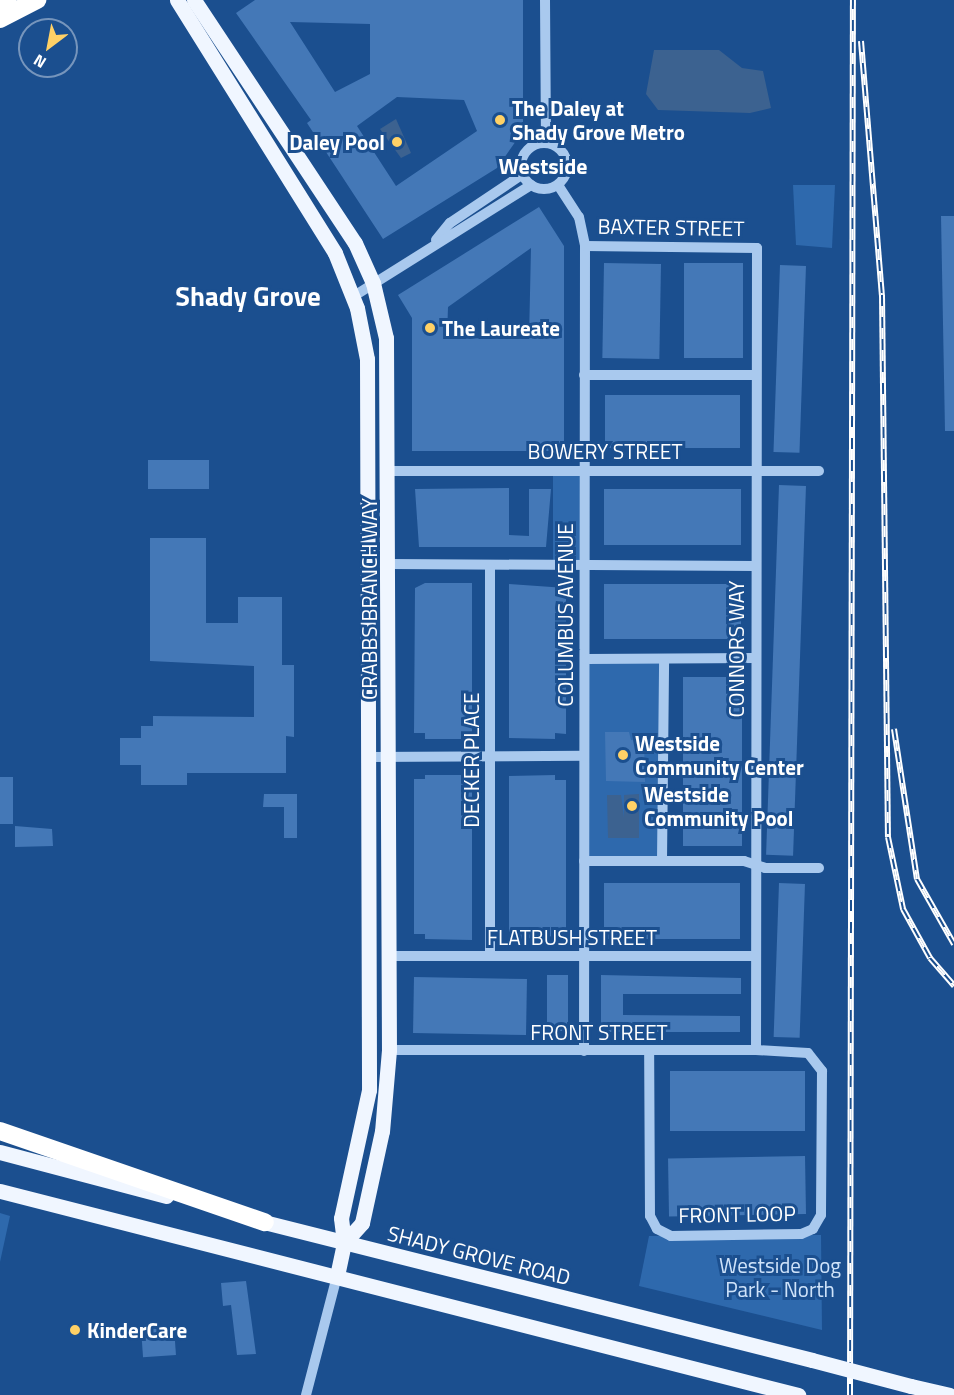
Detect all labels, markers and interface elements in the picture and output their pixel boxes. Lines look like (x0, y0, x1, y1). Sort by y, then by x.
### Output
north arrow (18, 18, 78, 78)
text: N (28, 48, 51, 75)
place label: The Daley at Shady Grove Metro (512, 95, 685, 145)
marker: The Daley at Shady Grove Metro (493, 113, 507, 127)
place label: Daley Pool (289, 129, 385, 155)
marker: Daley Pool (390, 135, 404, 149)
district label: Westside (498, 154, 588, 180)
street label: BAXTER STREET (597, 213, 745, 241)
district label: Shady Grove (175, 280, 321, 312)
place label: The Laureate (442, 315, 560, 341)
marker: The Laureate (423, 321, 437, 335)
street label: BOWERY STREET (527, 438, 683, 464)
street label: CRABBS BRANCH WAY (356, 498, 382, 700)
street label: COLUMBUS AVENUE (552, 523, 578, 707)
street label: CONNORS WAY (723, 580, 749, 718)
street label: DECKER PLACE (458, 692, 484, 828)
place label: Westside Community Center (635, 730, 804, 780)
marker: Westside Community Center (616, 748, 630, 762)
place label: Westside Community Pool (644, 781, 793, 831)
marker: Westside Community Pool (625, 799, 639, 813)
street label: FLATBUSH STREET (487, 924, 657, 950)
street label: FRONT STREET (530, 1019, 668, 1045)
street label: FRONT LOOP (678, 1200, 796, 1228)
street label: SHADY GROVE ROAD (385, 1220, 573, 1290)
park label: Westside Dog Park - North (719, 1252, 841, 1302)
place label: KinderCare (87, 1317, 187, 1343)
marker: KinderCare (68, 1323, 82, 1337)

